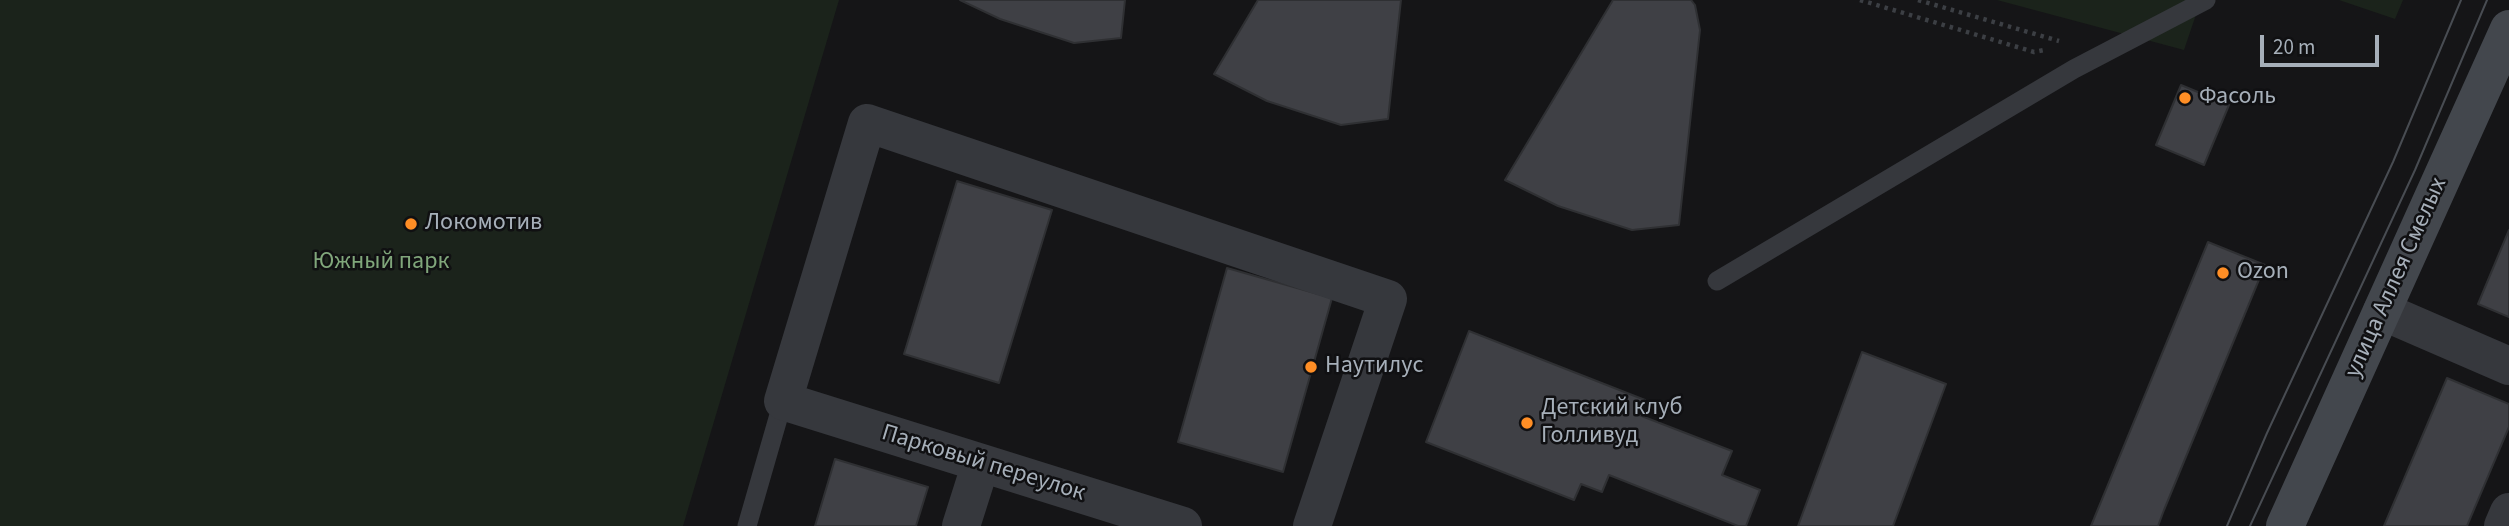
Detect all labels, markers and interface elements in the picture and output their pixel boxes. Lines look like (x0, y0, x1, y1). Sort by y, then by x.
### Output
scale bar (2264, 21, 2383, 65)
text: 20 m (2273, 32, 2315, 62)
place label: Фасоль (2199, 84, 2276, 112)
marker: Фасоль (2177, 90, 2193, 106)
street label: улица Аллея Смелых (2340, 173, 2454, 383)
place label: Локомотив (425, 210, 542, 238)
marker: Локомотив (403, 216, 419, 232)
park label: Южный парк (313, 249, 449, 277)
place label: Ozon (2237, 259, 2289, 287)
marker: Ozon (2215, 265, 2231, 281)
place label: Наутилус (1325, 353, 1423, 381)
marker: Наутилус (1303, 359, 1319, 375)
place label: Детский клуб Голливуд (1541, 395, 1682, 451)
marker: Детский клуб Голливуд (1519, 415, 1535, 431)
street label: Парковый переулок (878, 419, 1088, 509)

